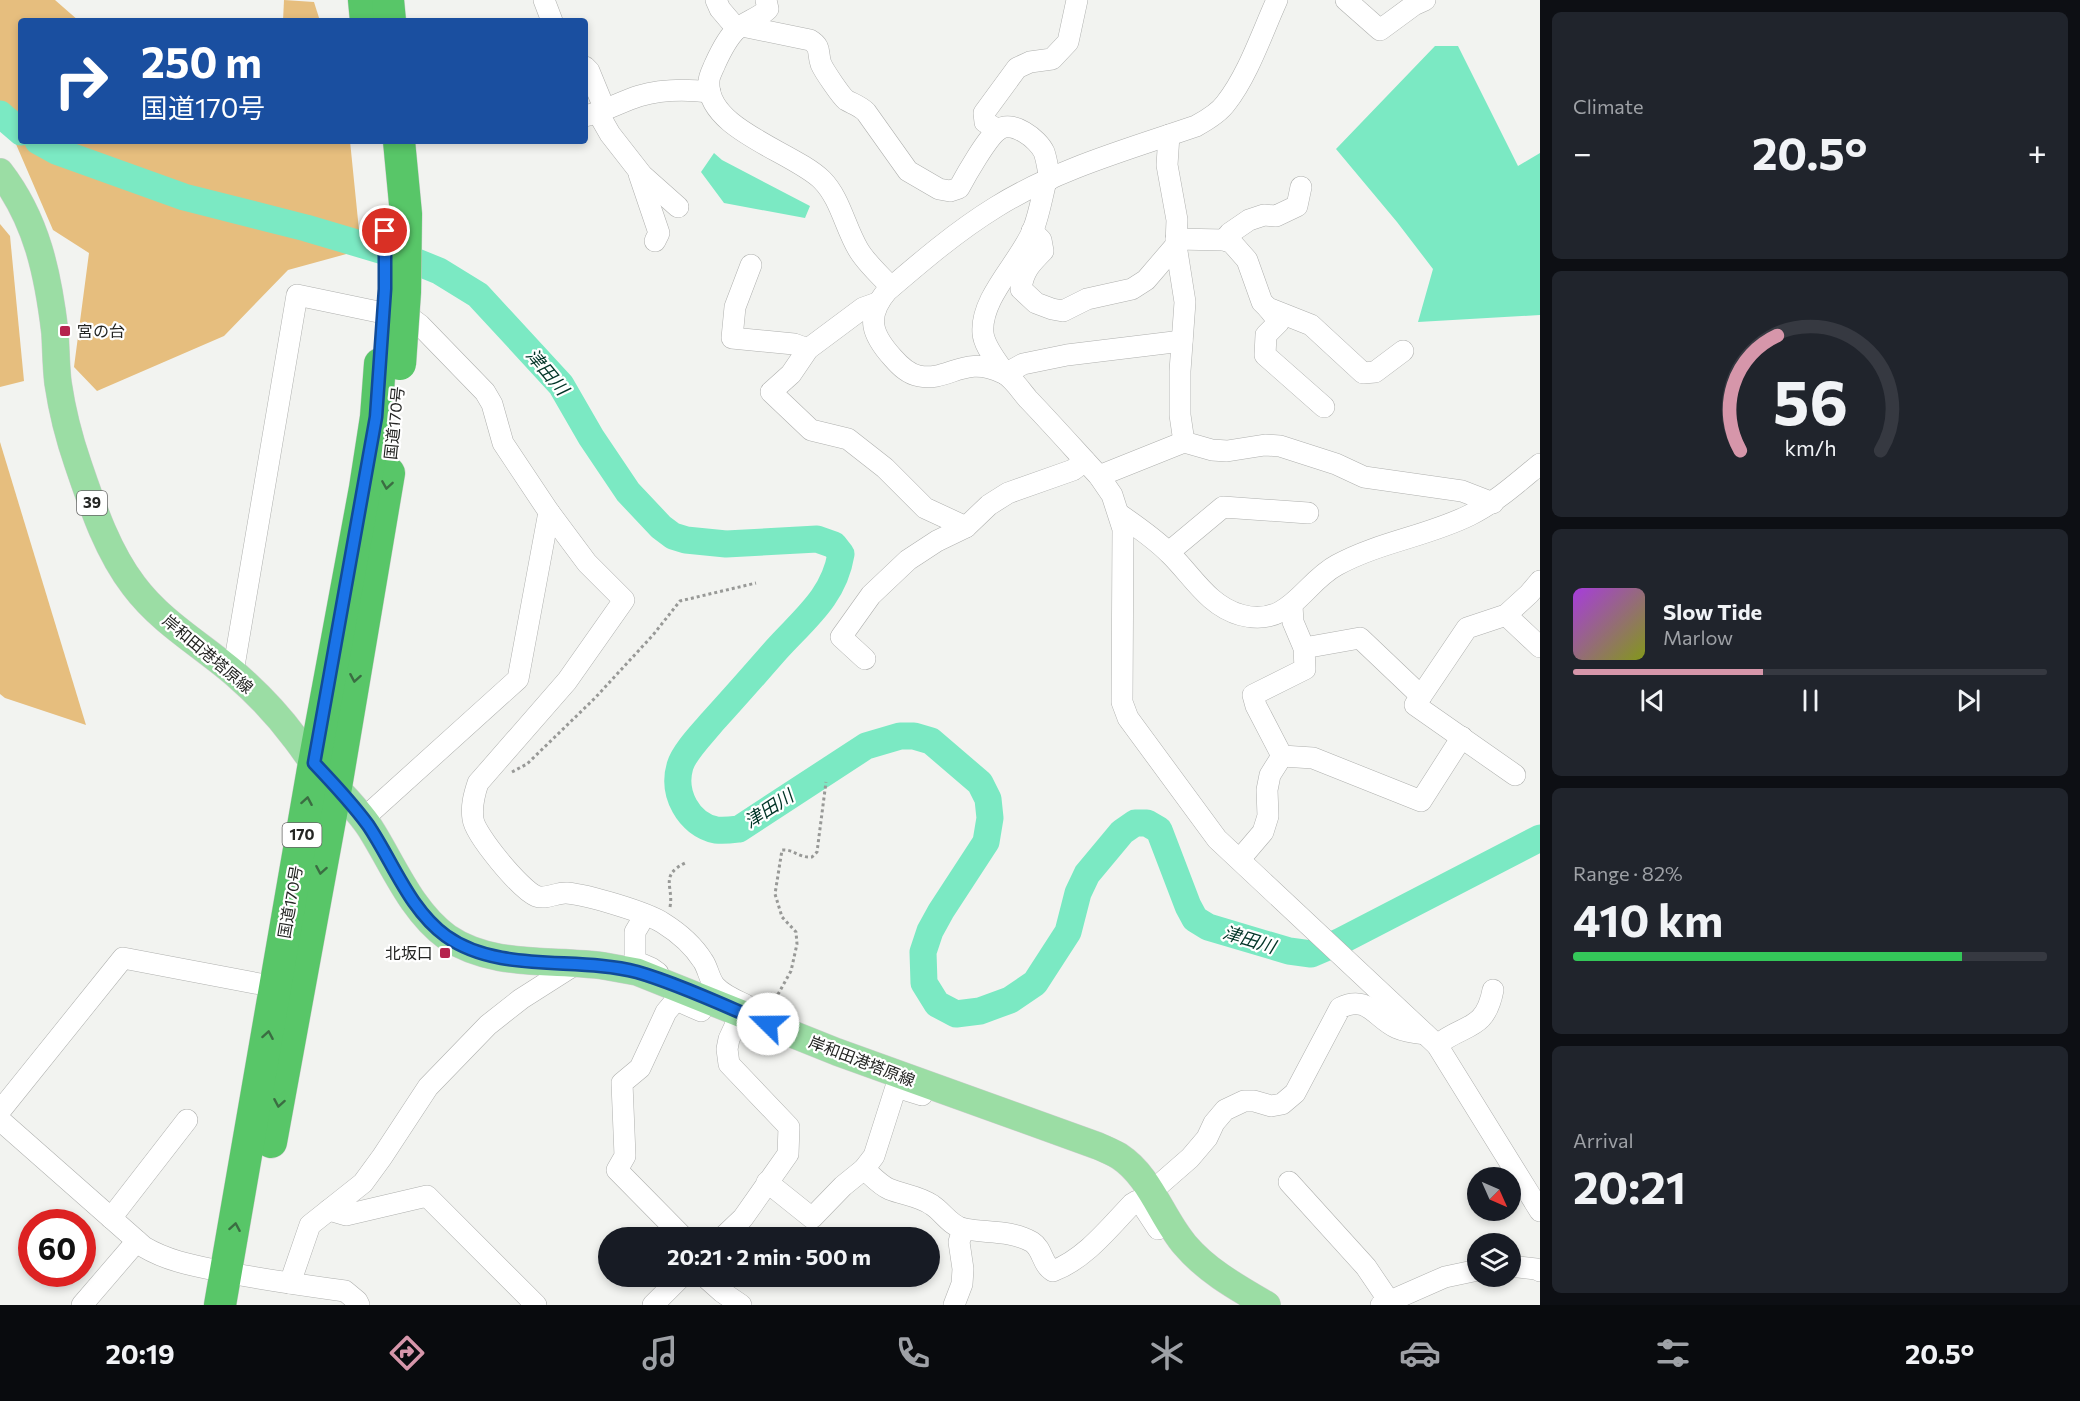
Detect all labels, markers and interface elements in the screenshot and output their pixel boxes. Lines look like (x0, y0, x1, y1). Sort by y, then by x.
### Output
text: 250 m (141, 35, 262, 87)
icon: right (42, 42, 120, 120)
text: 国道170号 (141, 91, 265, 124)
text: Climate (1573, 94, 1643, 118)
text: 20.5° (1752, 124, 1867, 179)
text: − (1573, 131, 1592, 172)
text: + (2028, 131, 2047, 172)
pin (359, 205, 410, 256)
icon: arrive (368, 214, 401, 247)
place label: 宮の台 (77, 321, 125, 340)
marker: 宮の台 (58, 324, 72, 338)
water label: 津田川 (522, 344, 575, 401)
text: 56 (1773, 362, 1847, 438)
street label: 国道170号 (380, 385, 407, 461)
text: km/h (1784, 434, 1836, 460)
one-way arrow (381, 481, 393, 490)
road number: 39 (77, 491, 107, 515)
text: Slow Tide (1663, 598, 1762, 625)
street label: 岸和田港塔原線 (159, 610, 257, 697)
text: Marlow (1663, 625, 1733, 649)
one-way arrow (349, 673, 361, 682)
icon: previous (1636, 684, 1669, 717)
icon: pause (1794, 684, 1827, 717)
icon: next (1952, 684, 1985, 717)
water label: 津田川 (740, 783, 799, 832)
one-way arrow (301, 796, 313, 806)
road number: 170 (282, 823, 322, 847)
text: Range · 82% (1573, 861, 1683, 885)
street label: 国道170号 (274, 864, 305, 940)
one-way arrow (315, 864, 328, 874)
text: 410 km (1573, 891, 1723, 946)
water label: 津田川 (1220, 921, 1280, 958)
place label: 北坂口 (385, 943, 433, 962)
marker: 北坂口 (438, 946, 452, 960)
position arrow (736, 992, 800, 1056)
one-way arrow (261, 1030, 274, 1040)
street label: 岸和田港塔原線 (806, 1032, 918, 1089)
one-way arrow (273, 1098, 285, 1107)
text: Arrival (1573, 1128, 1634, 1152)
text: 20:21 (1573, 1158, 1686, 1213)
north arrow (1467, 1167, 1521, 1221)
map controls (1467, 1167, 1521, 1287)
speed limit sign: 60 (18, 1209, 96, 1287)
one-way arrow (228, 1222, 241, 1232)
button: layers (1467, 1233, 1521, 1287)
text: 20:21 · 2 min · 500 m (667, 1243, 871, 1270)
icon: directions (386, 1332, 428, 1374)
icon: music (639, 1332, 681, 1374)
icon: phone (892, 1332, 934, 1374)
icon: climate (1146, 1332, 1188, 1374)
icon: car (1399, 1332, 1441, 1374)
icon: filters (1652, 1332, 1694, 1374)
text: 20:19 (106, 1337, 175, 1370)
text: 20.5° (1905, 1337, 1974, 1370)

